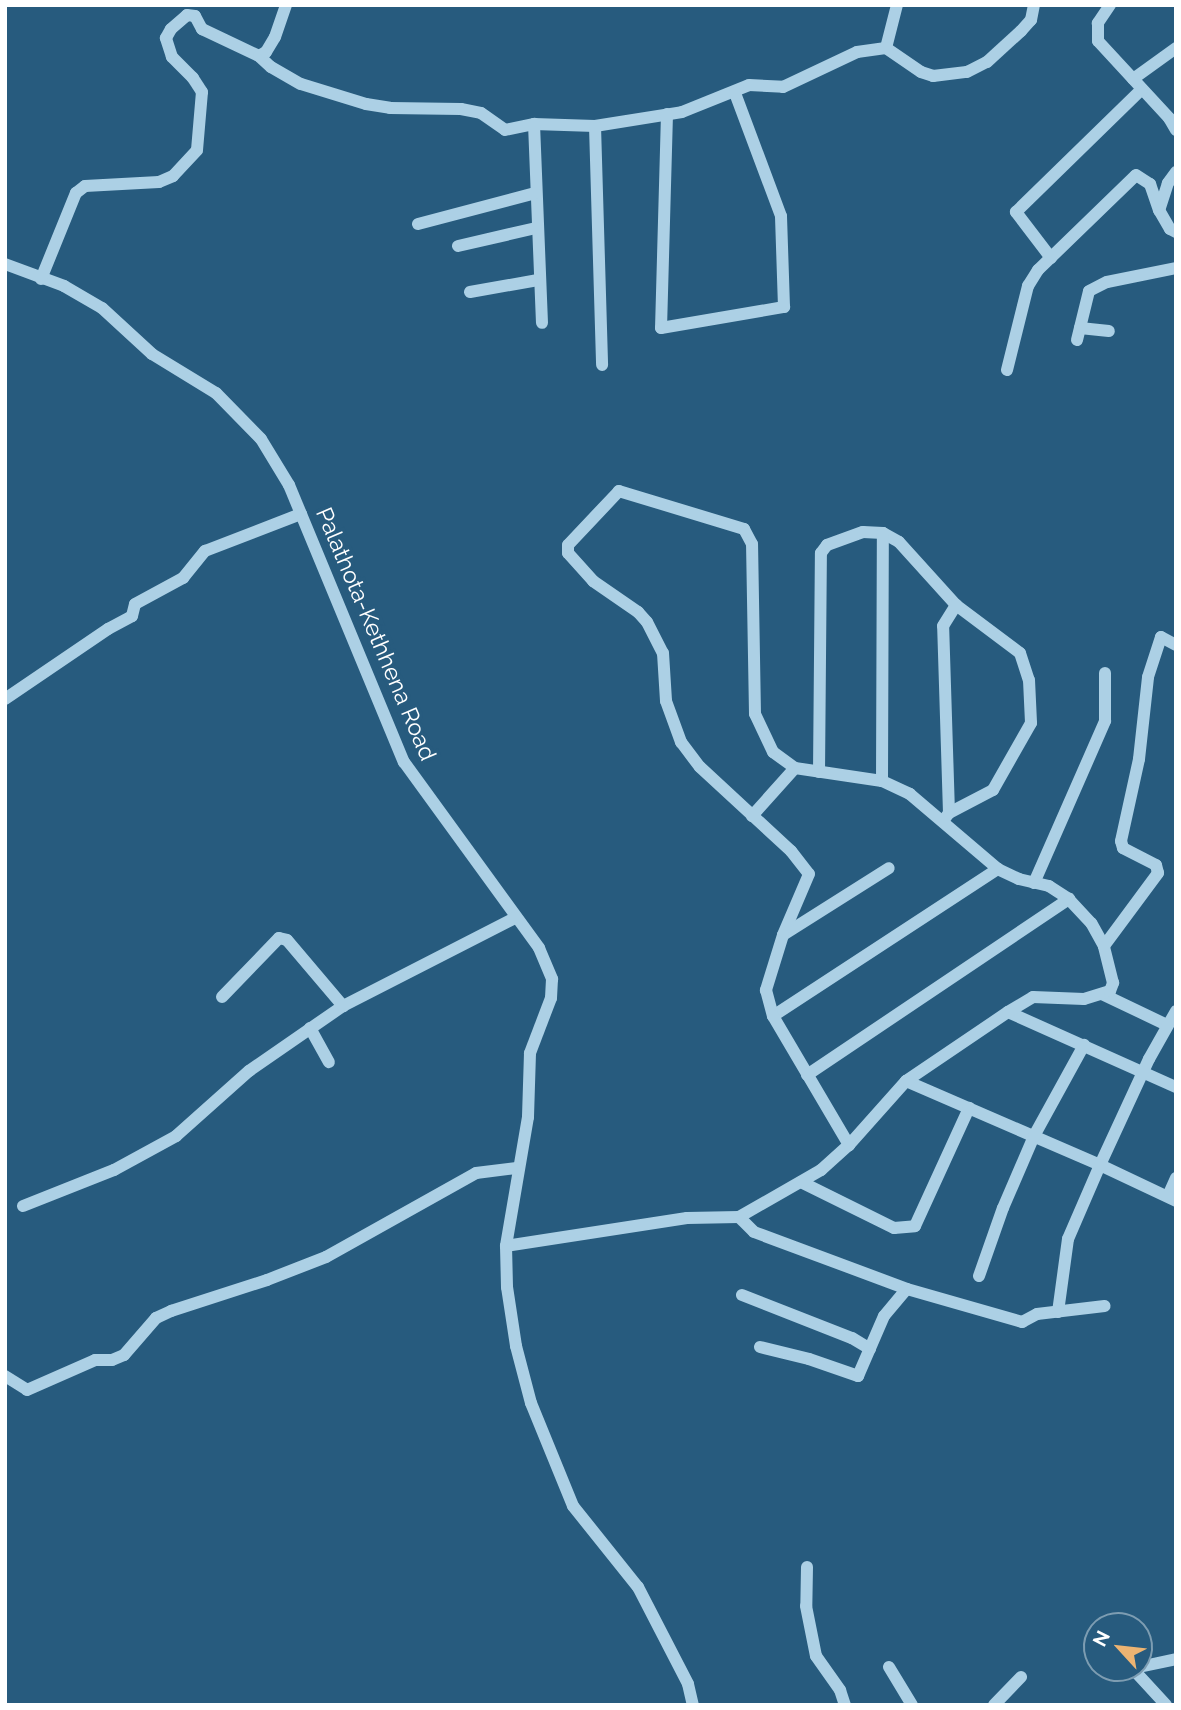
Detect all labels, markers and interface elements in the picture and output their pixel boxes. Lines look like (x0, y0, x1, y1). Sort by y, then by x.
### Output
street label: Palathota-Kethhena Road (310, 503, 442, 765)
north arrow (1083, 1612, 1153, 1682)
text: N (1088, 1627, 1114, 1650)

